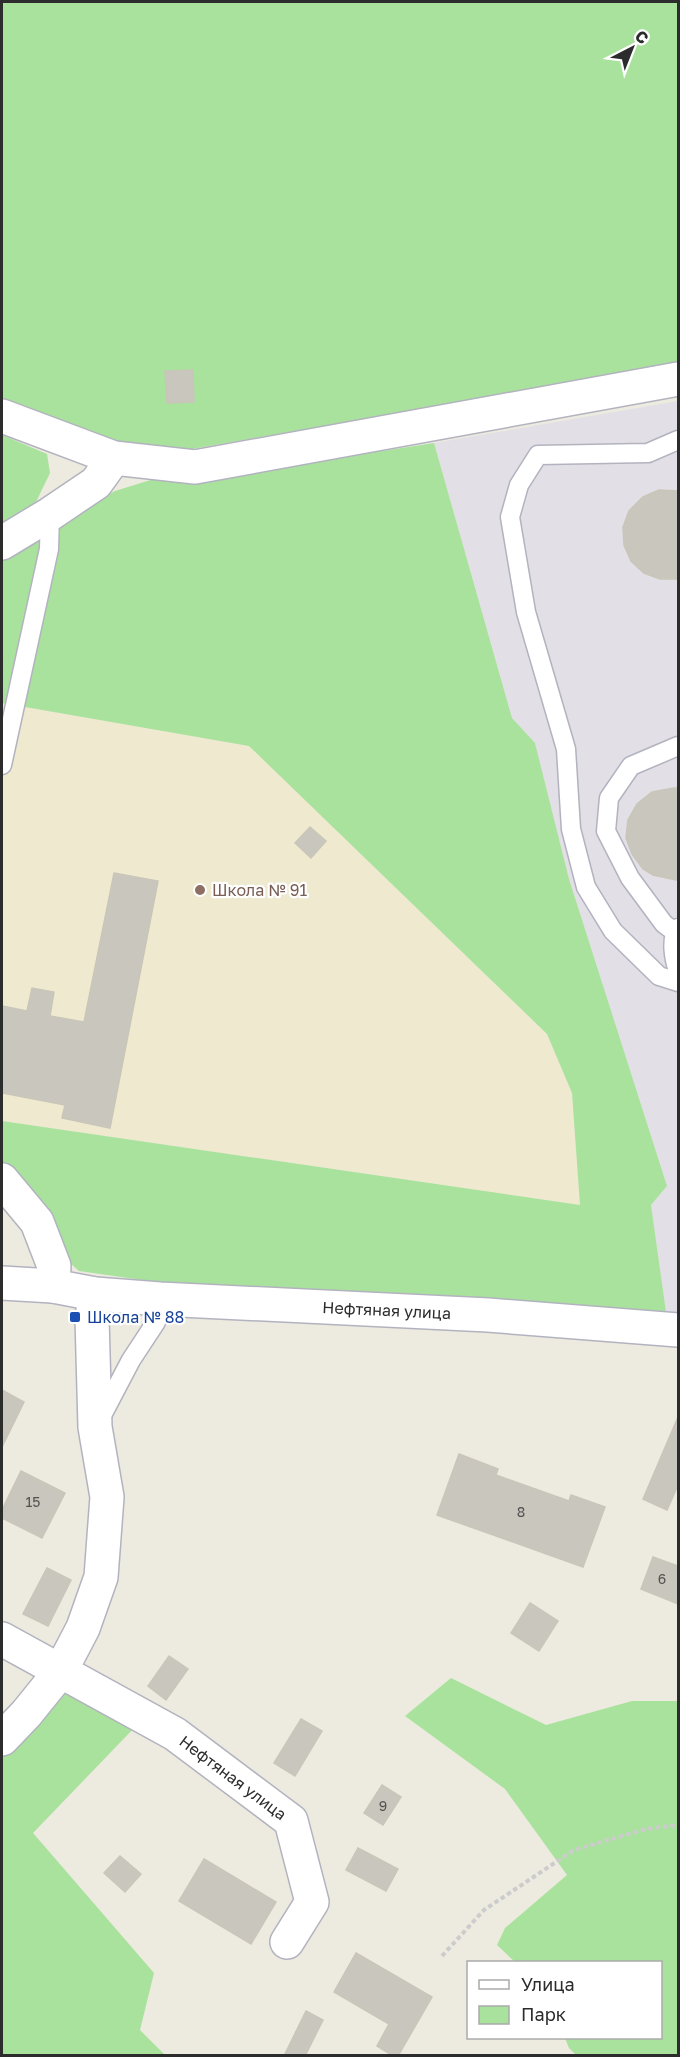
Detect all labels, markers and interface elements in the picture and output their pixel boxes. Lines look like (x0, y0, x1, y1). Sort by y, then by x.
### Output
north arrow (602, 18, 662, 78)
text: С (631, 26, 653, 48)
place label: Школа № 91 (212, 880, 307, 900)
marker: Школа № 91 (193, 883, 207, 897)
street label: Нефтяная улица (322, 1297, 452, 1323)
place label: Школа № 88 (87, 1307, 184, 1327)
marker: Школа № 88 (68, 1310, 82, 1324)
house number: 15 (26, 1493, 40, 1510)
house number: 8 (517, 1503, 525, 1520)
house number: 6 (658, 1570, 666, 1587)
street label: Нефтяная улица (176, 1731, 291, 1824)
house number: 9 (379, 1797, 387, 1814)
legend (467, 1961, 662, 2039)
text: Улица (521, 1973, 575, 1995)
text: Парк (521, 2003, 566, 2025)

